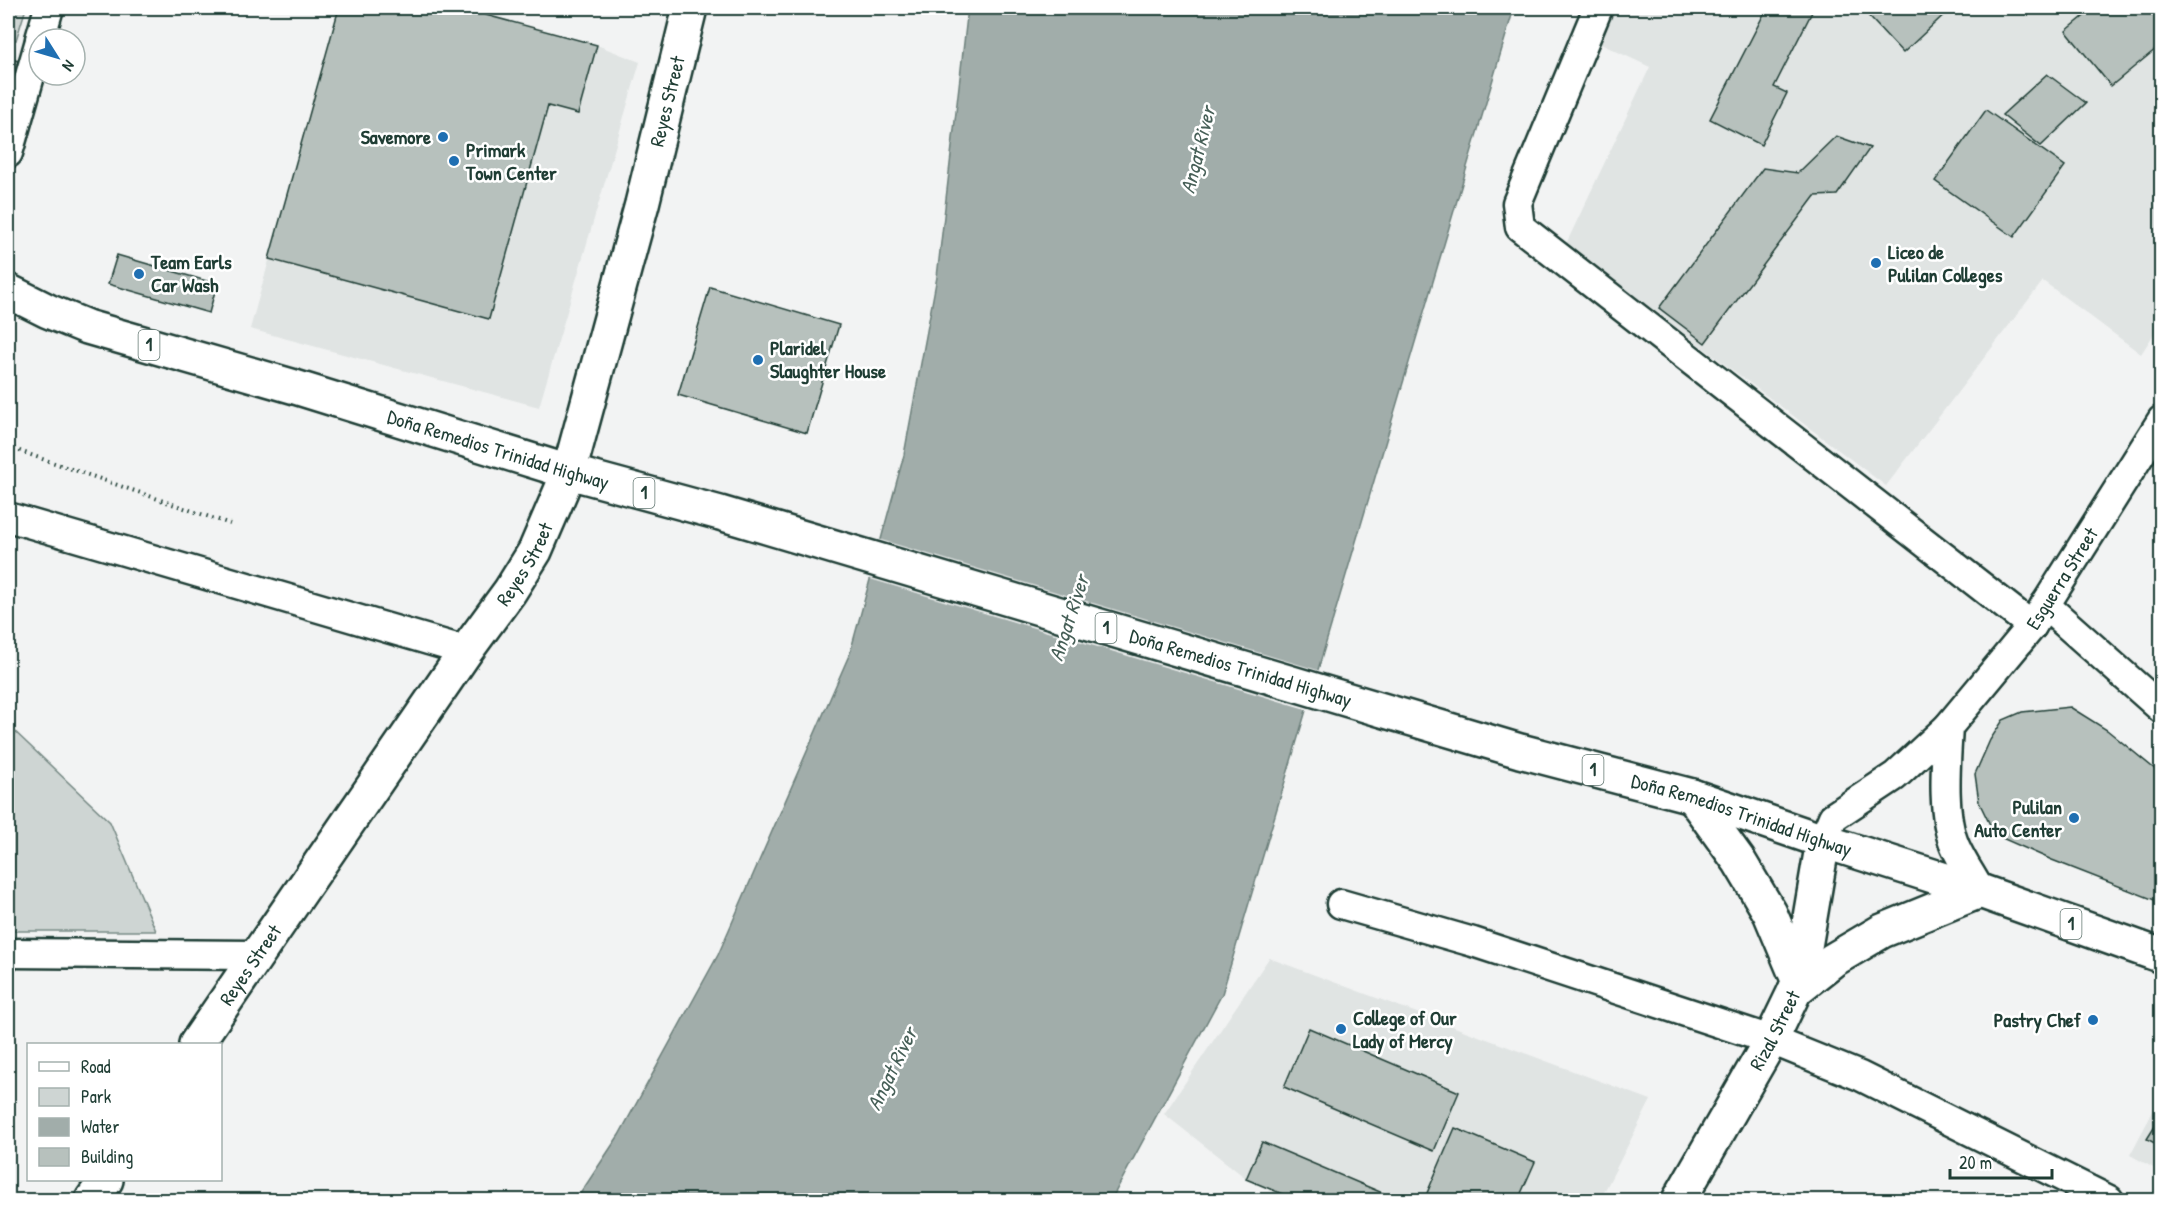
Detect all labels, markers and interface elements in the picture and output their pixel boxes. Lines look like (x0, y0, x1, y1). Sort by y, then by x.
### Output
north arrow (27, 27, 87, 87)
street label: Reyes Street (643, 52, 691, 149)
text: N (57, 56, 80, 76)
water label: Angat River (1173, 101, 1223, 196)
place label: Savemore (361, 123, 431, 150)
marker: Savemore (436, 130, 450, 144)
place label: Primark Town Center (465, 136, 557, 186)
marker: Primark Town Center (447, 154, 461, 168)
place label: Liceo de Pulilan Colleges (1888, 238, 2003, 289)
place label: Team Earls Car Wash (150, 248, 232, 298)
marker: Liceo de Pulilan Colleges (1869, 256, 1883, 270)
marker: Team Earls Car Wash (132, 267, 146, 281)
road number: 1 (138, 330, 160, 360)
place label: Plaridel Slaughter House (770, 334, 886, 385)
marker: Plaridel Slaughter House (751, 353, 765, 367)
street label: Doña Remedios Trinidad Highway (384, 403, 612, 495)
road number: 1 (634, 478, 654, 508)
street label: Reyes Street (490, 517, 559, 611)
street label: Esguerra Street (2019, 521, 2104, 634)
water label: Angat River (1041, 569, 1097, 664)
road number: 1 (1096, 613, 1116, 643)
street label: Doña Remedios Trinidad Highway (1127, 622, 1355, 713)
road number: 1 (1582, 755, 1604, 785)
street label: Doña Remedios Trinidad Highway (1628, 767, 1855, 862)
place label: Pulilan Auto Center (1974, 793, 2062, 843)
marker: Pulilan Auto Center (2067, 811, 2081, 825)
road number: 1 (2060, 909, 2082, 939)
street label: Reyes Street (213, 918, 288, 1010)
street label: Rizal Street (1742, 985, 1807, 1075)
place label: College of Our Lady of Mercy (1353, 1004, 1457, 1055)
place label: Pastry Chef (1994, 1006, 2082, 1034)
marker: Pastry Chef (2086, 1013, 2100, 1027)
water label: Angat River (859, 1020, 925, 1115)
marker: College of Our Lady of Mercy (1334, 1022, 1348, 1036)
legend (27, 1043, 222, 1181)
text: Road (81, 1054, 111, 1079)
text: Park (81, 1084, 112, 1109)
text: Water (81, 1114, 119, 1139)
scale bar (1950, 1142, 2052, 1180)
text: Building (81, 1144, 133, 1169)
text: 20 m (1959, 1150, 1992, 1175)

